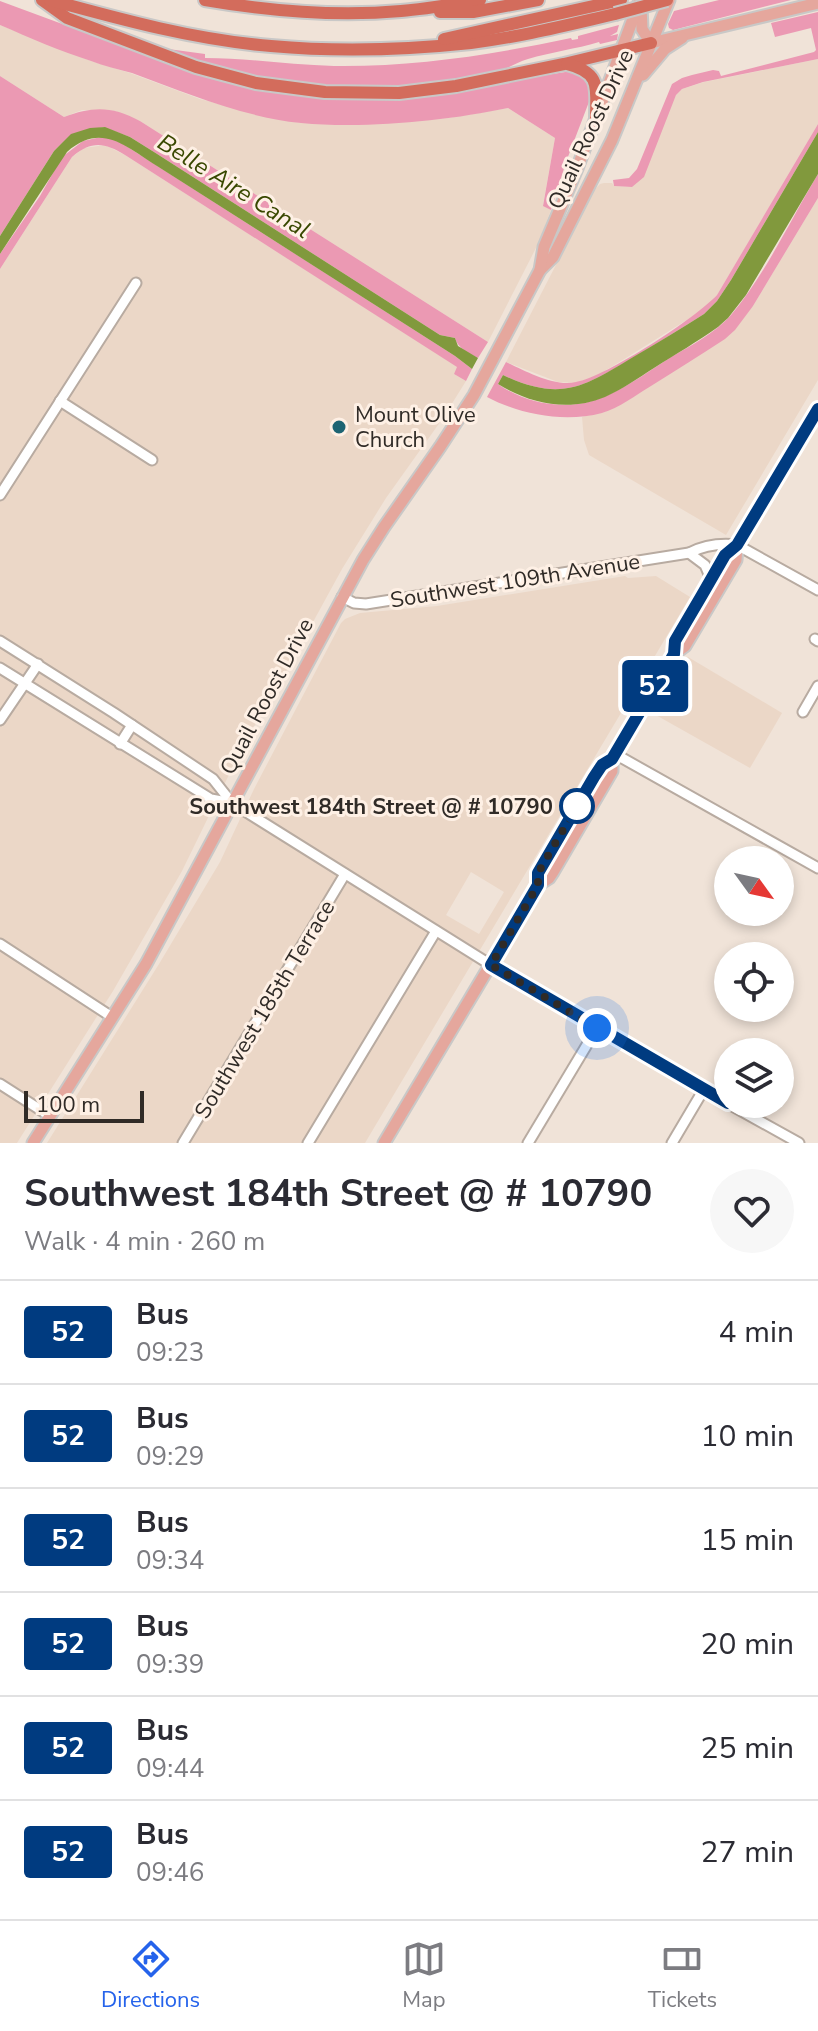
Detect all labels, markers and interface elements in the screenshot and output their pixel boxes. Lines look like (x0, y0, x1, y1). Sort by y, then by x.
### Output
street label: Quail Roost Drive (541, 45, 641, 214)
water label: Belle Aire Canal (152, 126, 316, 246)
place label: Mount Olive Church (355, 400, 476, 455)
marker: Mount Olive Church (330, 418, 348, 436)
street label: Southwest 109th Avenue (388, 546, 642, 616)
street label: Quail Roost Drive (213, 613, 321, 780)
line badge: 52 (619, 660, 691, 712)
text: 52 (638, 667, 672, 705)
marker: Southwest 184th Street @ # 10790 (560, 789, 594, 823)
place label: Southwest 184th Street @ # 10790 (189, 792, 553, 822)
north arrow (714, 846, 794, 926)
map controls (714, 846, 794, 1118)
street label: Southwest 185th Terrace (188, 895, 342, 1124)
button: locate (714, 942, 794, 1022)
your location (577, 1008, 617, 1048)
button: layers (714, 1038, 794, 1118)
scale bar (24, 1087, 144, 1123)
text: 100 m (36, 1090, 100, 1120)
text: Southwest 184th Street @ # 10790 (24, 1168, 652, 1219)
button: heart (710, 1169, 794, 1253)
text: Walk · 4 min · 260 m (24, 1224, 265, 1259)
text: Bus (136, 1294, 189, 1335)
text: 4 min (719, 1312, 794, 1353)
text: 52 (51, 1313, 85, 1351)
text: 09:23 (136, 1335, 204, 1370)
text: Bus (136, 1398, 189, 1439)
text: 10 min (701, 1416, 794, 1457)
text: 52 (51, 1417, 85, 1455)
text: 09:29 (136, 1439, 204, 1474)
text: Bus (136, 1502, 189, 1543)
text: 15 min (701, 1520, 794, 1561)
text: 52 (51, 1521, 85, 1559)
text: 09:34 (136, 1543, 204, 1578)
text: Bus (136, 1606, 189, 1647)
text: 20 min (701, 1624, 794, 1665)
text: 52 (51, 1625, 85, 1663)
text: 09:39 (136, 1647, 204, 1682)
text: Bus (136, 1710, 189, 1751)
text: 25 min (701, 1728, 794, 1769)
text: 52 (51, 1729, 85, 1767)
text: 09:44 (136, 1751, 204, 1786)
text: Bus (136, 1814, 189, 1855)
text: 27 min (701, 1832, 794, 1873)
text: 52 (51, 1833, 85, 1871)
text: 09:46 (136, 1855, 204, 1890)
tab: Directions (101, 1937, 200, 2015)
tab: Map (402, 1937, 446, 2015)
tab: Tickets (648, 1937, 717, 2015)

